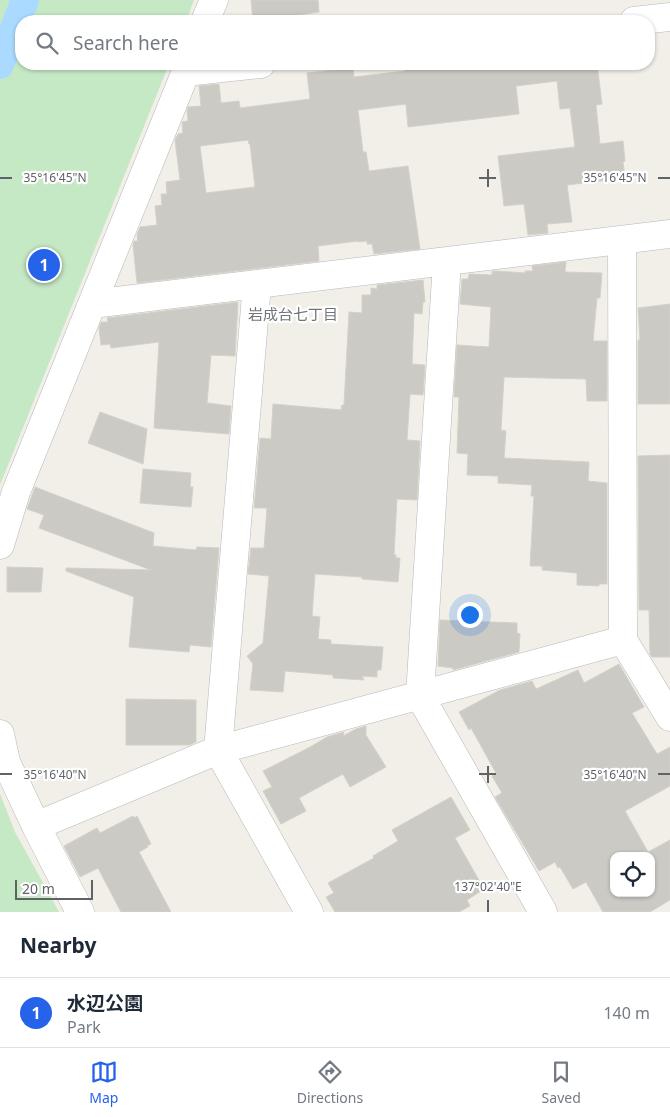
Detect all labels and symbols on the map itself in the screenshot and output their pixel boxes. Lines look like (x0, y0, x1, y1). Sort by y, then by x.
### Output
text: 35°16'45"N (23, 169, 87, 186)
text: 35°16'45"N (583, 169, 647, 186)
pin: 1 (28, 246, 60, 284)
district label: 岩成台七丁目 (248, 304, 338, 324)
your location (457, 602, 483, 628)
text: 35°16'40"N (23, 766, 87, 783)
text: 35°16'40"N (583, 766, 647, 783)
scale bar (15, 877, 92, 900)
text: 137°02'40"E (454, 878, 522, 895)

